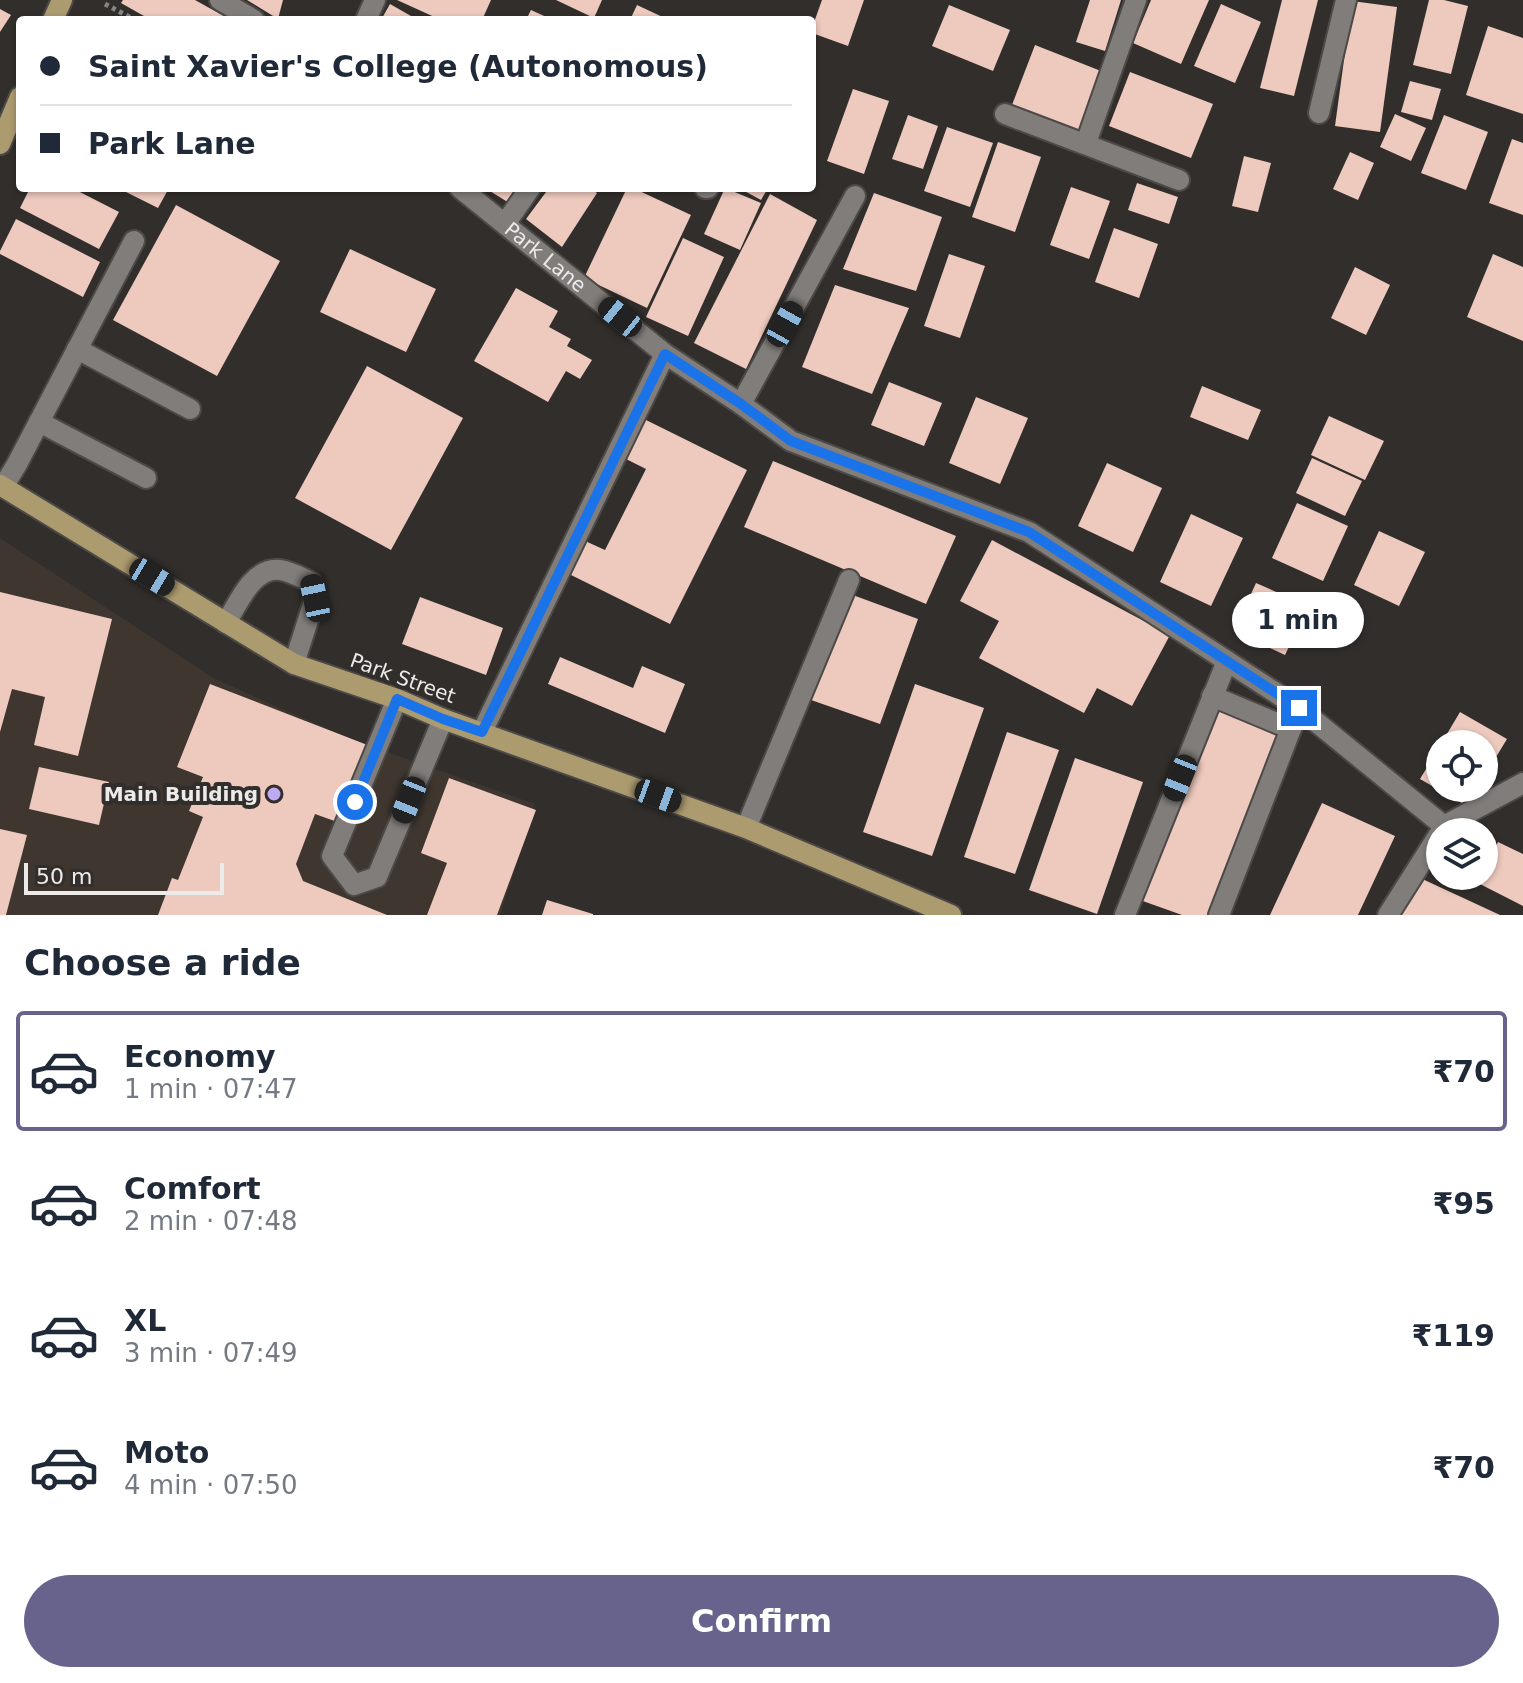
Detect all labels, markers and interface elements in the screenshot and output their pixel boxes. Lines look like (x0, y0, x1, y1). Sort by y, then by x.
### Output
text: Saint Xavier's College (Autonomous) (88, 49, 708, 84)
text: Park Lane (88, 126, 256, 161)
street label: Park Lane (500, 217, 591, 297)
car (594, 293, 646, 341)
car (763, 297, 807, 351)
car (125, 554, 179, 600)
car (298, 572, 332, 624)
callout: 1 min (1233, 592, 1365, 648)
text: 1 min (1257, 605, 1339, 635)
street label: Park Street (347, 648, 459, 708)
route end (1281, 690, 1317, 726)
map controls (1426, 730, 1498, 890)
button: locate (1426, 730, 1498, 802)
car (1160, 751, 1200, 805)
car (389, 773, 429, 827)
car (631, 777, 685, 815)
place label: Main Building (104, 782, 258, 806)
route start (337, 784, 373, 820)
marker: Main Building (265, 785, 283, 803)
button: layers (1426, 818, 1498, 890)
scale bar (24, 859, 224, 895)
text: 50 m (36, 864, 92, 889)
text: Choose a ride (24, 942, 301, 983)
icon: car (28, 1035, 100, 1107)
text: Economy (124, 1039, 276, 1074)
text: ₹70 (1432, 1054, 1495, 1089)
text: 1 min · 07:47 (124, 1074, 298, 1104)
icon: car (28, 1167, 100, 1239)
text: Comfort (124, 1171, 261, 1206)
text: ₹95 (1432, 1186, 1495, 1221)
text: 2 min · 07:48 (124, 1206, 298, 1236)
icon: car (28, 1299, 100, 1371)
text: XL (124, 1303, 166, 1338)
text: ₹119 (1412, 1318, 1495, 1353)
text: 3 min · 07:49 (124, 1338, 298, 1368)
icon: car (28, 1431, 100, 1503)
text: Moto (124, 1435, 209, 1470)
text: ₹70 (1432, 1450, 1495, 1485)
text: 4 min · 07:50 (124, 1470, 298, 1500)
button: Confirm (24, 1575, 1499, 1667)

